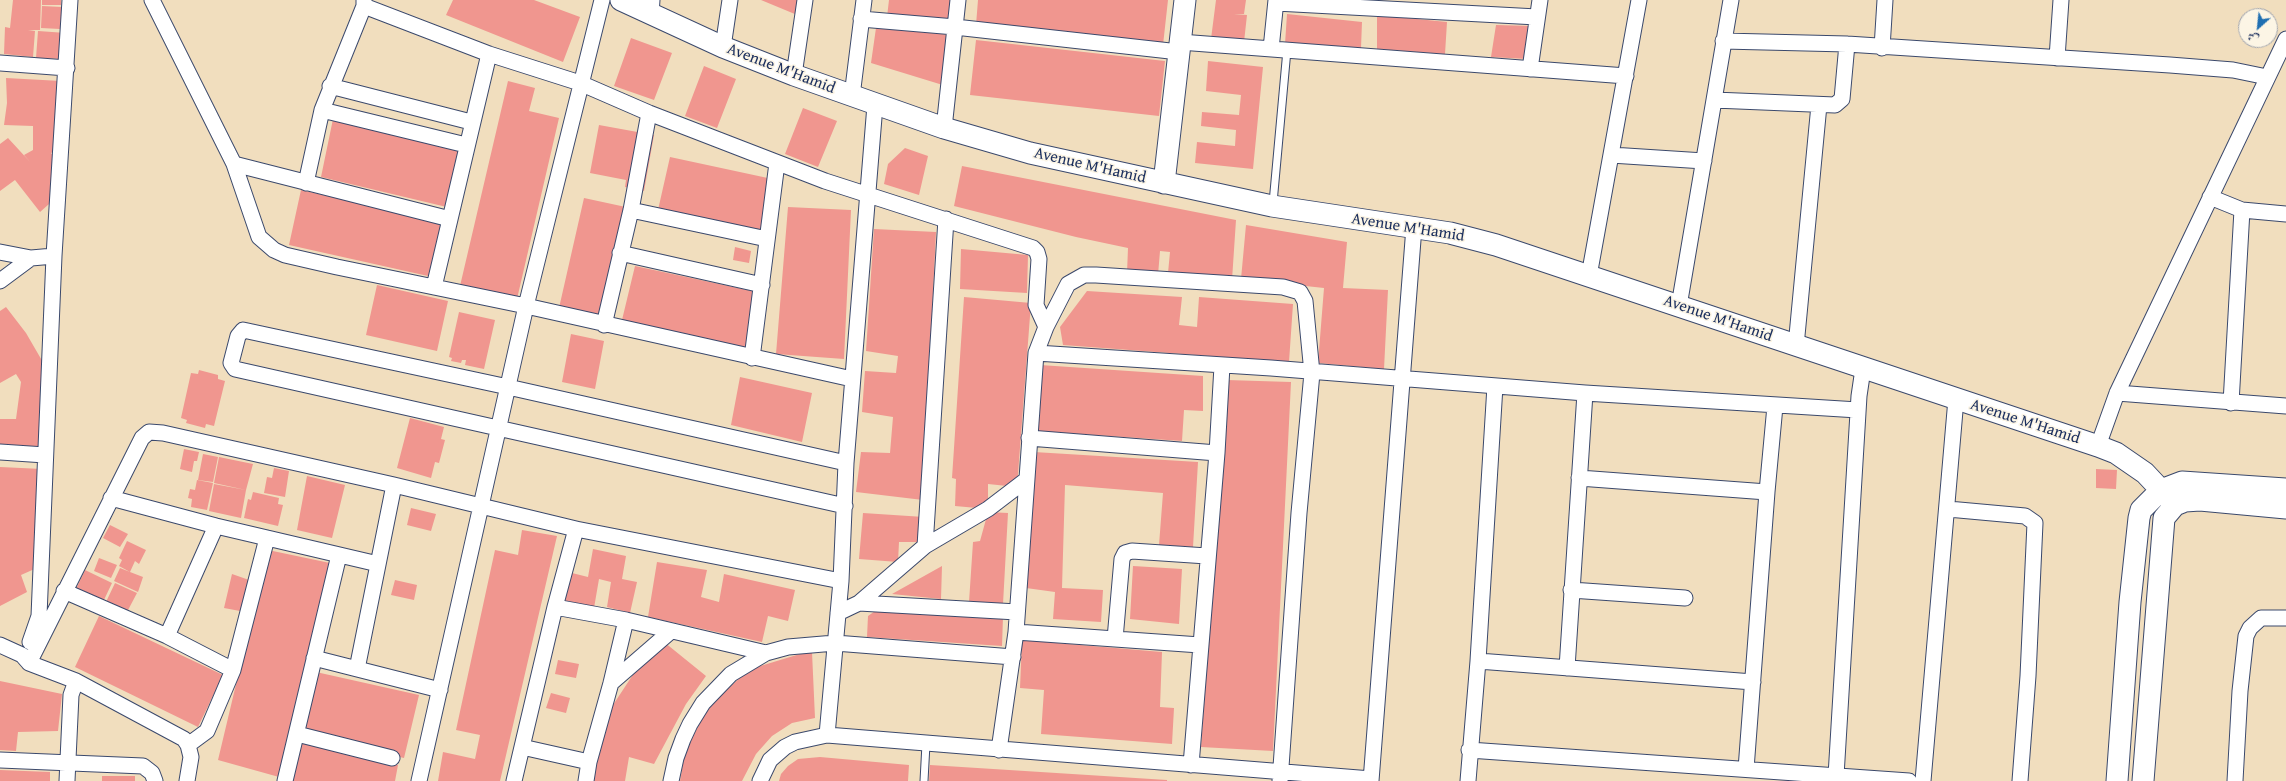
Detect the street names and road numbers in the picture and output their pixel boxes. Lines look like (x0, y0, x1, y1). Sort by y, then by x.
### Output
street label: Avenue M'Hamid (724, 40, 838, 98)
street label: Avenue M'Hamid (1032, 144, 1148, 188)
street label: Avenue M'Hamid (1350, 210, 1466, 246)
street label: Avenue M'Hamid (1661, 291, 1775, 347)
street label: Avenue M'Hamid (1968, 395, 2082, 449)

